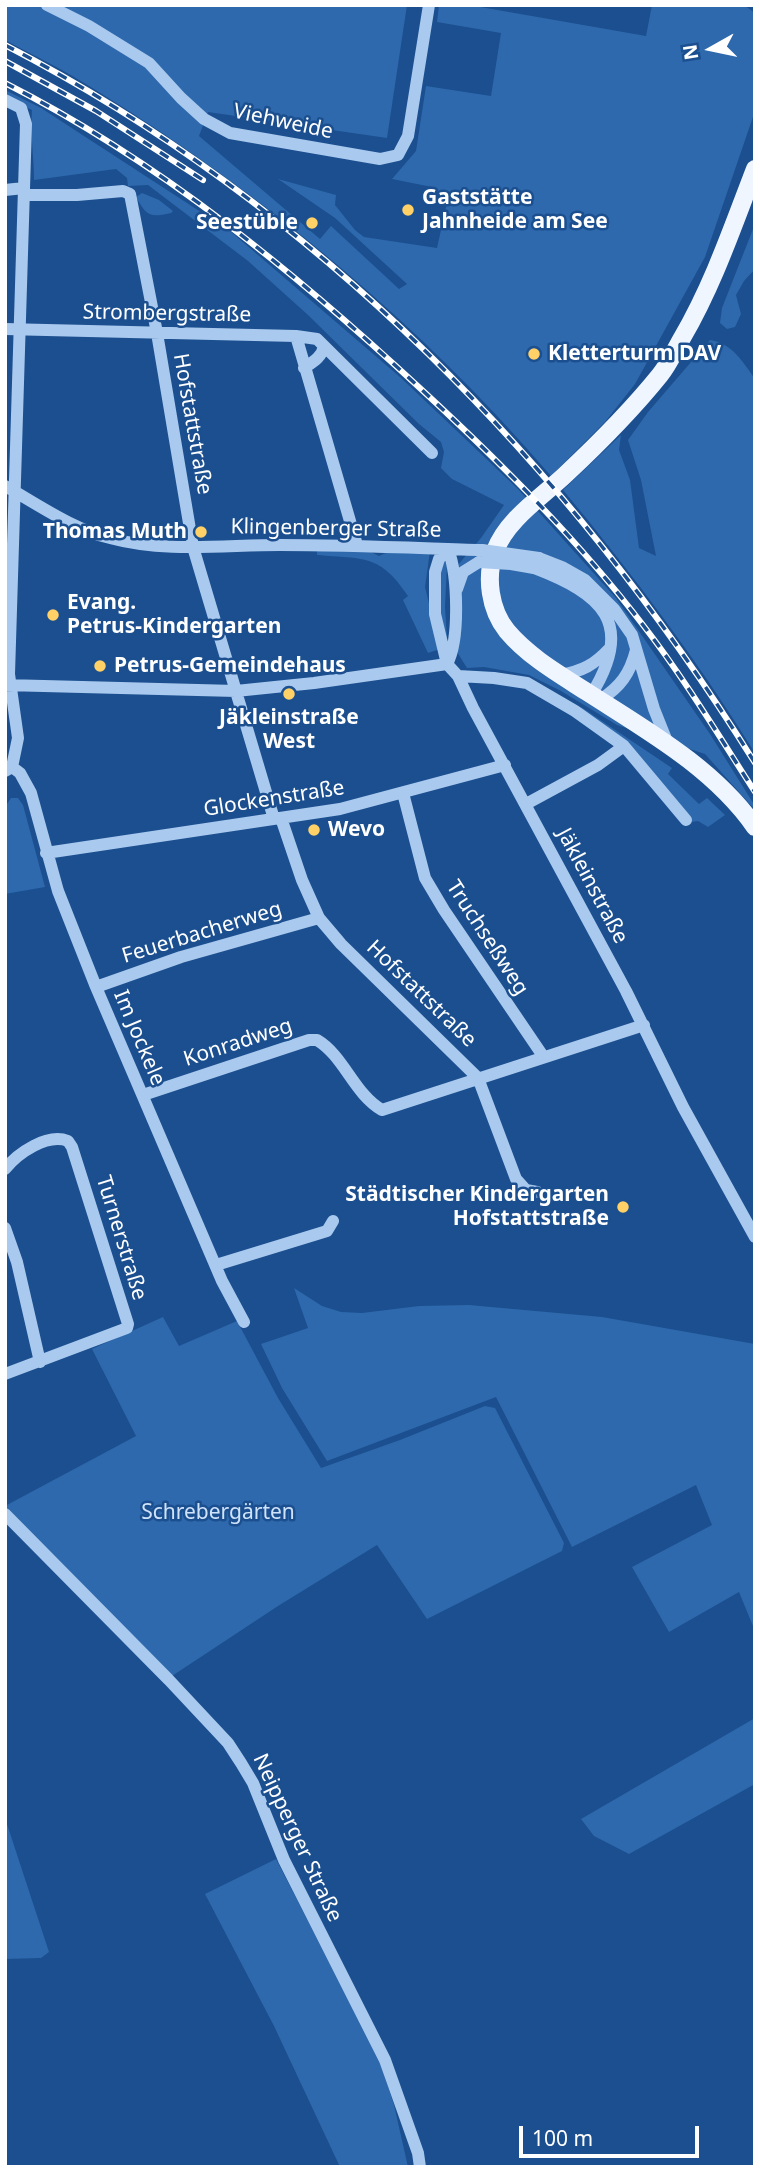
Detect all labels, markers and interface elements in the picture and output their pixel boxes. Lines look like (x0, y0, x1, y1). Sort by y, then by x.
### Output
north arrow (676, 14, 746, 84)
text: N (676, 43, 704, 62)
street label: Viehweide (231, 99, 335, 145)
place label: Gaststätte Jahnheide am See (422, 185, 608, 235)
marker: Gaststätte Jahnheide am See (400, 202, 416, 218)
place label: Seestüble (196, 210, 298, 236)
marker: Seestüble (304, 215, 320, 231)
street label: Strombergstraße (82, 300, 252, 328)
place label: Kletterturm DAV (548, 341, 721, 367)
marker: Kletterturm DAV (526, 346, 542, 362)
street label: Hofstattstraße (167, 351, 217, 497)
street label: Klingenberger Straße (230, 515, 442, 543)
place label: Thomas Muth (43, 519, 187, 545)
marker: Thomas Muth (193, 524, 209, 540)
place label: Evang. Petrus-Kindergarten (67, 590, 281, 640)
marker: Evang. Petrus-Kindergarten (45, 607, 61, 623)
place label: Petrus-Gemeindehaus (114, 653, 346, 679)
marker: Petrus-Gemeindehaus (92, 658, 108, 674)
marker: Jäkleinstraße West (281, 686, 297, 702)
place label: Jäkleinstraße West (219, 705, 359, 755)
street label: Glockenstraße (202, 775, 346, 823)
place label: Wevo (328, 817, 385, 843)
marker: Wevo (306, 822, 322, 838)
street label: Jäkleinstraße (551, 824, 633, 948)
street label: Truchseßweg (441, 876, 533, 1000)
street label: Feuerbacherweg (119, 897, 285, 969)
street label: Hofstattstraße (361, 935, 481, 1053)
street label: Im Jockele (108, 987, 170, 1089)
street label: Konradweg (180, 1014, 296, 1072)
street label: Turnerstraße (90, 1173, 152, 1303)
place label: Städtischer Kindergarten Hofstattstraße (345, 1182, 609, 1232)
marker: Städtischer Kindergarten Hofstattstraße (615, 1199, 631, 1215)
park label: Schrebergärten (141, 1500, 295, 1526)
street label: Neipperger Straße (247, 1750, 347, 1926)
scale bar (522, 2112, 702, 2156)
text: 100 m (532, 2124, 593, 2152)

